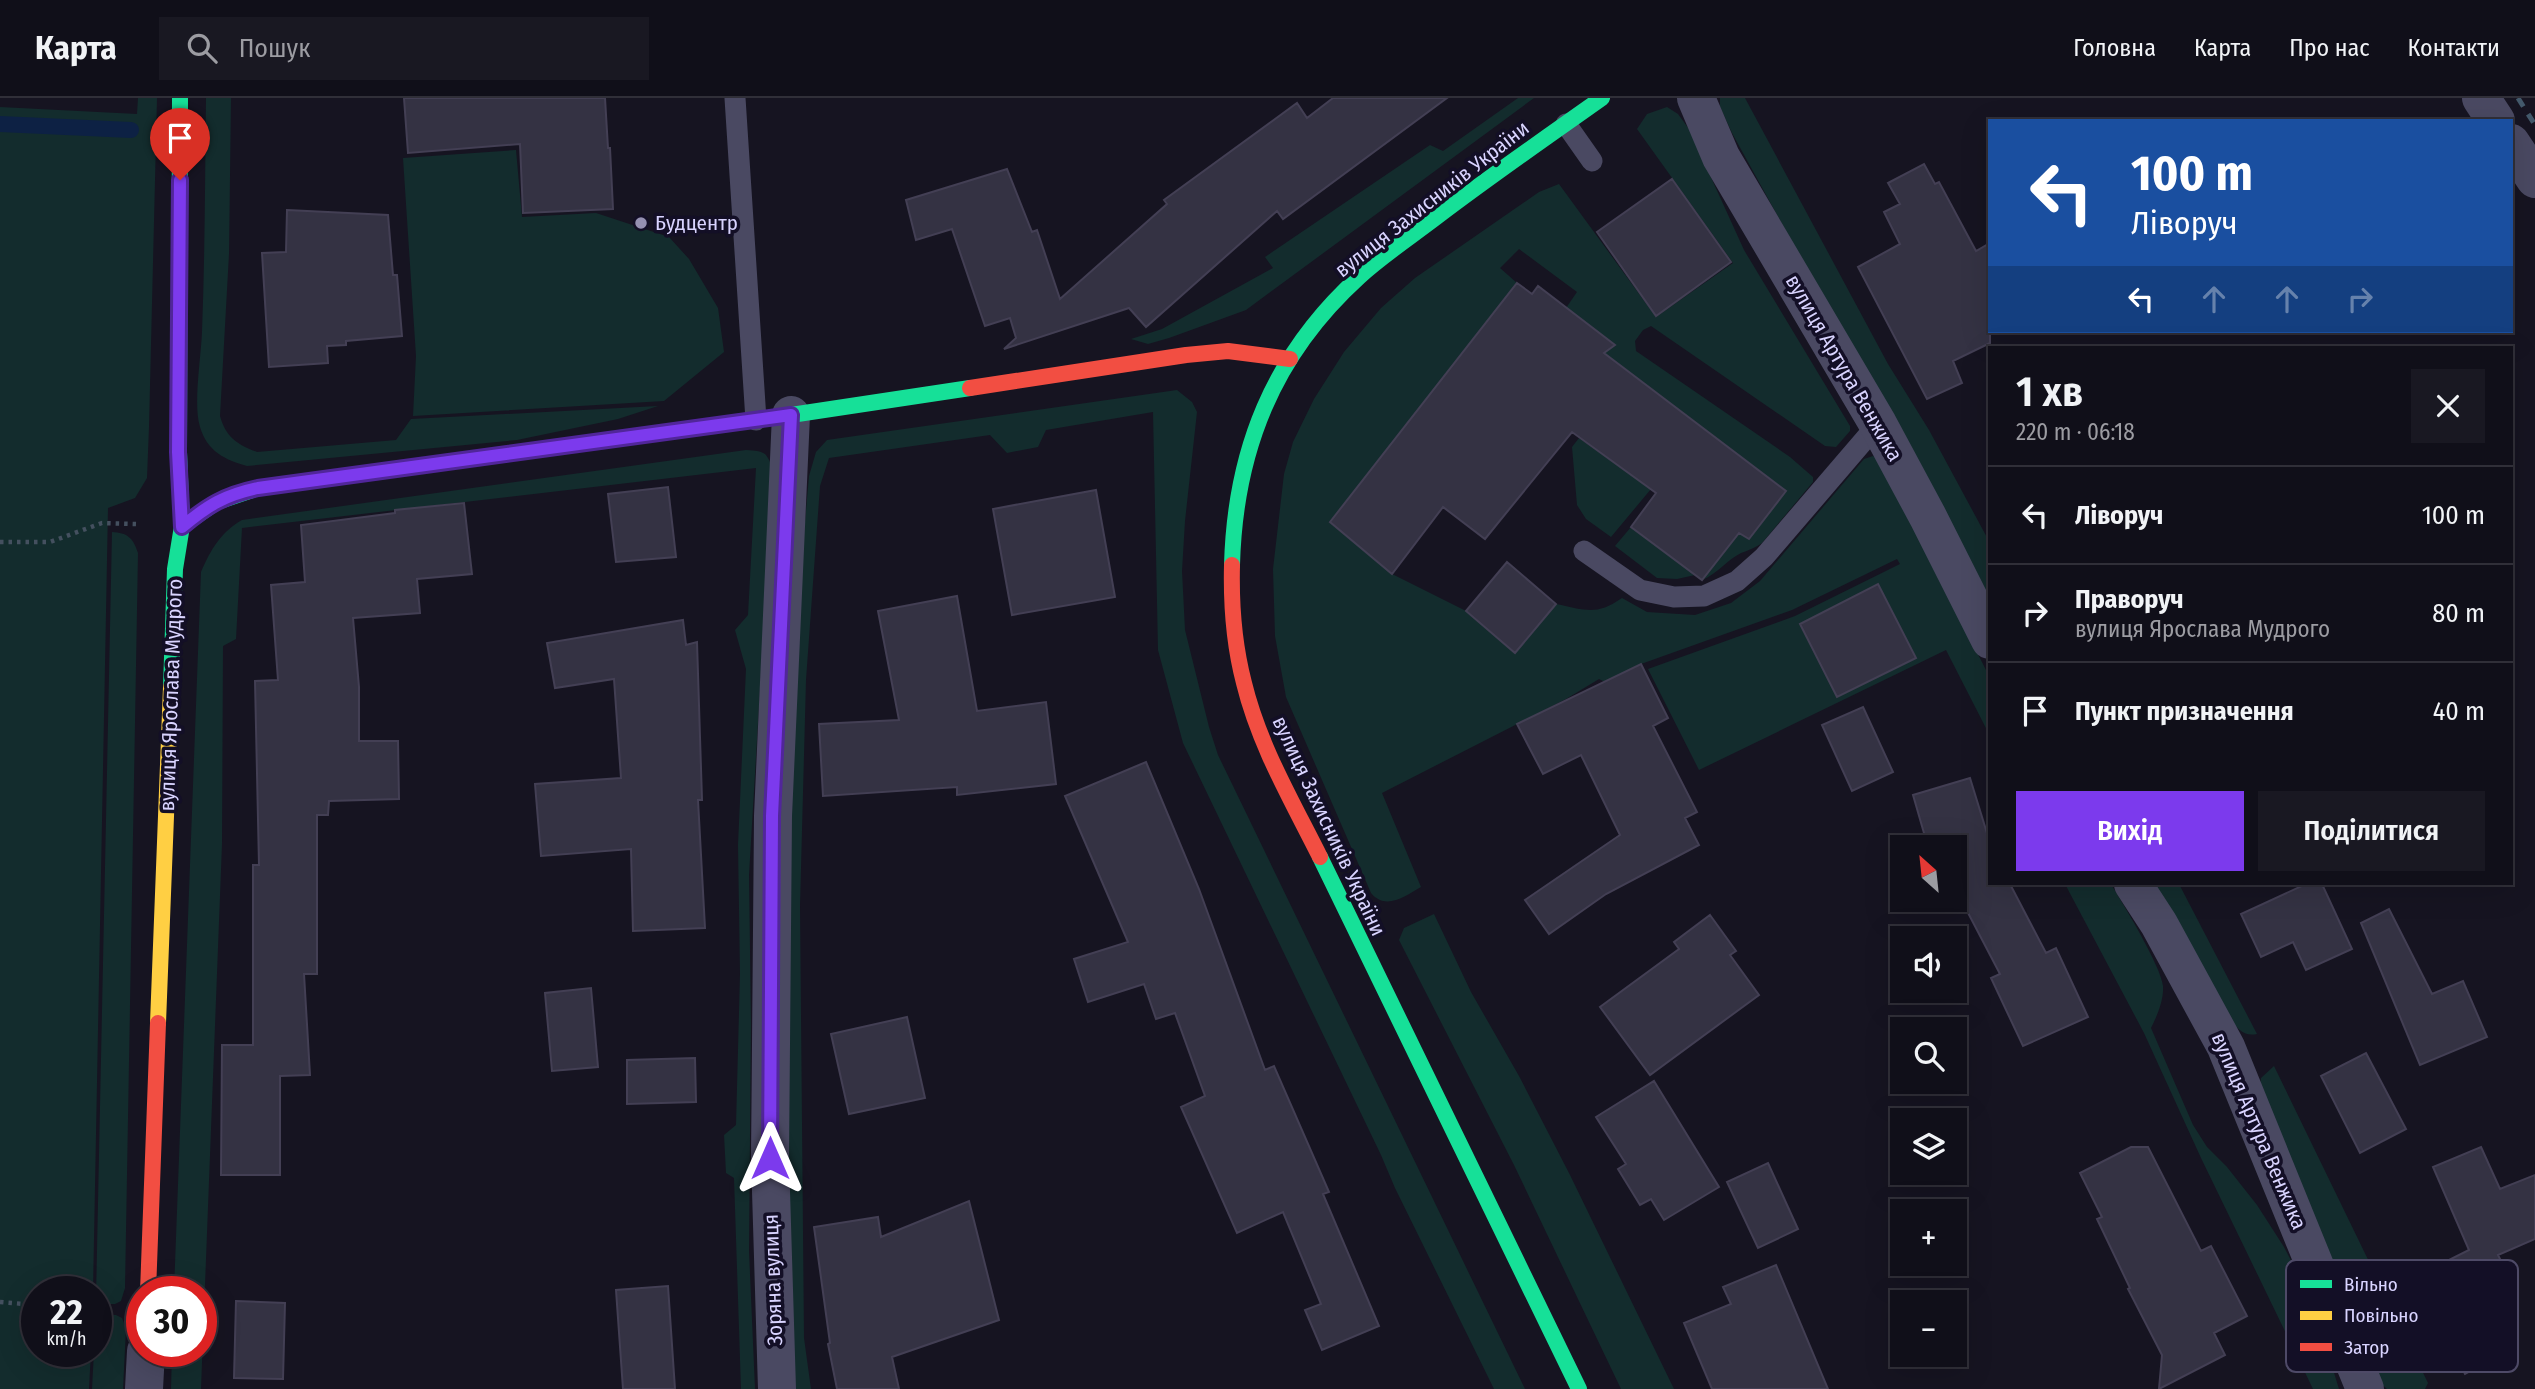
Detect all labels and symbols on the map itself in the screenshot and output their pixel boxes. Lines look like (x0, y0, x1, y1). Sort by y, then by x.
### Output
pin (150, 108, 210, 180)
street label: вулиця Захисників України (1330, 115, 1534, 283)
place label: Будцентр (655, 210, 738, 236)
marker: Будцентр (633, 215, 649, 231)
street label: вулиця Артура Венжика (1780, 270, 1908, 466)
street label: вулиця Ярослава Мудрого (154, 578, 188, 812)
street label: вулиця Захисників України (1267, 712, 1391, 940)
north arrow (1890, 835, 1967, 912)
street label: вулиця Артура Венжика (2206, 1029, 2312, 1233)
position arrow (733, 1121, 807, 1195)
street label: Зоряна вулиця (758, 1214, 788, 1346)
legend (2286, 1260, 2518, 1372)
text: Вільно (2344, 1273, 2398, 1296)
speed limit sign: 30 (126, 1276, 217, 1367)
text: Повільно (2344, 1304, 2418, 1327)
text: Затор (2344, 1336, 2389, 1359)

